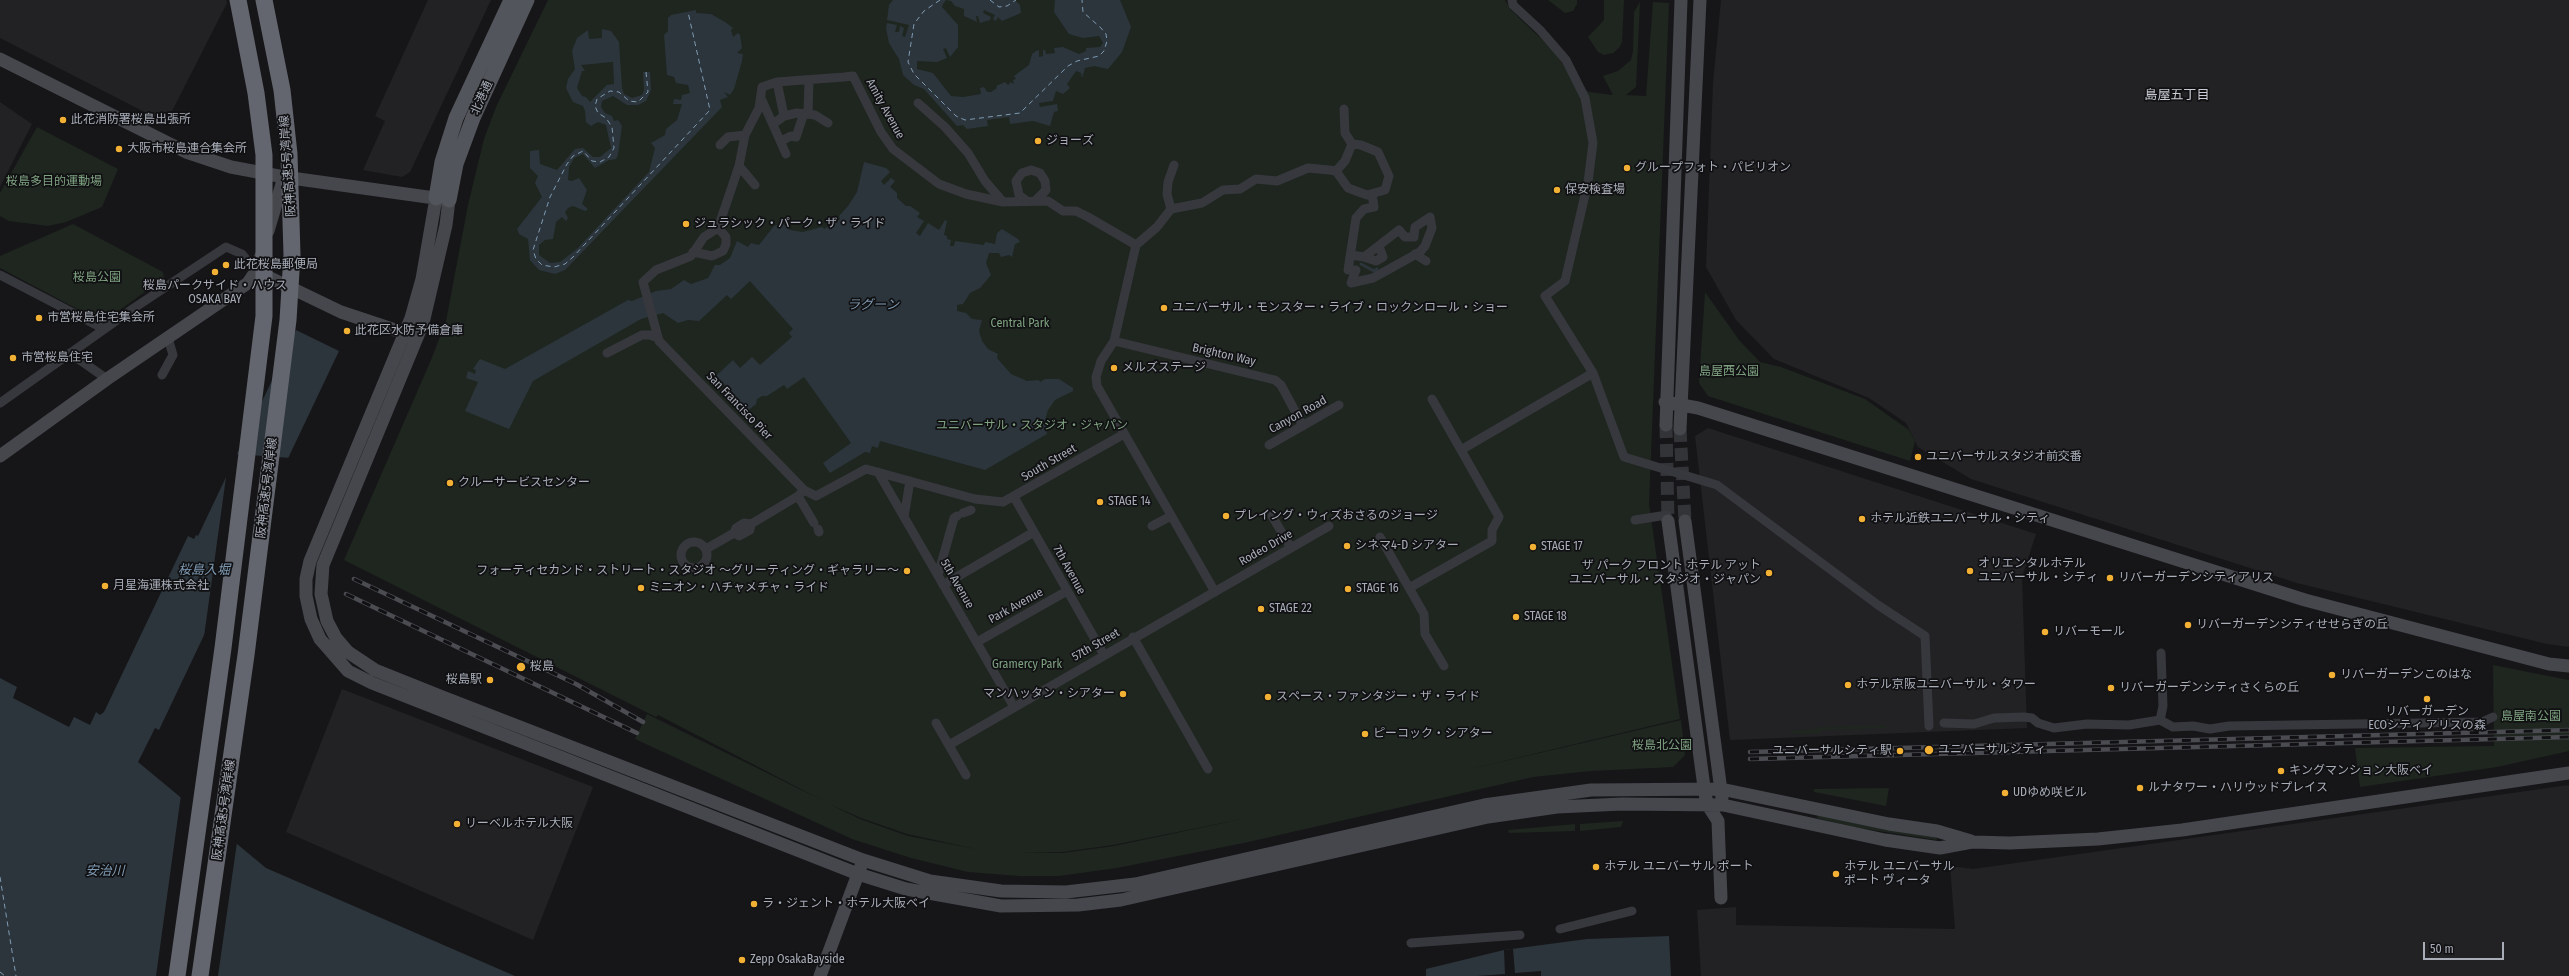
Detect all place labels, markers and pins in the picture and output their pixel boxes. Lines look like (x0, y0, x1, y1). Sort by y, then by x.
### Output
place label: 此花消防署桜島出張所 (71, 113, 191, 127)
marker: 此花消防署桜島出張所 (58, 115, 68, 125)
place label: ジョーズ (1046, 134, 1094, 148)
marker: ジョーズ (1033, 136, 1043, 146)
place label: 大阪市桜島連合集会所 (127, 142, 247, 156)
marker: 大阪市桜島連合集会所 (114, 144, 124, 154)
place label: グループフォト・パビリオン (1635, 161, 1791, 175)
marker: グループフォト・パビリオン (1622, 163, 1632, 173)
place label: 保安検査場 (1565, 183, 1625, 197)
marker: 保安検査場 (1552, 185, 1562, 195)
place label: ジュラシック・パーク・ザ・ライド (694, 217, 886, 231)
marker: ジュラシック・パーク・ザ・ライド (681, 219, 691, 229)
place label: 此花桜島郵便局 (234, 258, 318, 272)
marker: 此花桜島郵便局 (221, 260, 231, 270)
marker: 桜島パークサイド・ハウス OSAKA BAY (210, 267, 220, 277)
place label: 桜島パークサイド・ハウス OSAKA BAY (143, 279, 287, 307)
place label: ユニバーサル・モンスター・ライブ・ロックンロール・ショー (1172, 301, 1508, 315)
marker: ユニバーサル・モンスター・ライブ・ロックンロール・ショー (1159, 303, 1169, 313)
place label: 市営桜島住宅集会所 (47, 311, 155, 325)
marker: 市営桜島住宅集会所 (34, 313, 44, 323)
place label: 此花区水防予備倉庫 (355, 324, 463, 338)
marker: 此花区水防予備倉庫 (342, 326, 352, 336)
place label: 市営桜島住宅 (21, 351, 93, 365)
marker: 市営桜島住宅 (8, 353, 18, 363)
place label: メルズステージ (1122, 361, 1206, 375)
marker: メルズステージ (1109, 363, 1119, 373)
place label: ユニバーサルスタジオ前交番 (1926, 450, 2082, 464)
marker: ユニバーサルスタジオ前交番 (1913, 452, 1923, 462)
place label: クルーサービスセンター (458, 476, 590, 490)
marker: クルーサービスセンター (445, 478, 455, 488)
place label: STAGE 14 (1108, 495, 1151, 509)
marker: STAGE 14 (1095, 497, 1105, 507)
place label: プレイング・ウィズおさるのジョージ (1234, 509, 1438, 523)
marker: プレイング・ウィズおさるのジョージ (1221, 511, 1231, 521)
place label: ホテル近鉄ユニバーサル・シティ (1870, 512, 2050, 526)
marker: ホテル近鉄ユニバーサル・シティ (1857, 514, 1867, 524)
place label: シネマ4-D シアター (1355, 539, 1459, 553)
place label: STAGE 17 (1541, 540, 1583, 554)
marker: シネマ4-D シアター (1342, 541, 1352, 551)
marker: STAGE 17 (1528, 542, 1538, 552)
place label: オリエンタルホテル ユニバーサル・シティ (1978, 557, 2098, 585)
place label: ザ パーク フロント ホテル アット ユニバーサル・スタジオ・ジャパン (1569, 559, 1761, 587)
place label: フォーティセカンド・ストリート・スタジオ ～グリーティング・ギャラリー～ (476, 564, 899, 578)
marker: フォーティセカンド・ストリート・スタジオ ～グリーティング・ギャラリー～ (902, 566, 912, 576)
marker: オリエンタルホテル ユニバーサル・シティ (1965, 566, 1975, 576)
marker: ザ パーク フロント ホテル アット ユニバーサル・スタジオ・ジャパン (1764, 568, 1774, 578)
place label: リバーガーデンシティアリス (2118, 571, 2274, 585)
marker: リバーガーデンシティアリス (2105, 573, 2115, 583)
place label: 月星海運株式会社 (113, 579, 209, 593)
marker: 月星海運株式会社 (100, 581, 110, 591)
place label: ミニオン・ハチャメチャ・ライド (649, 581, 829, 595)
place label: STAGE 16 (1356, 582, 1399, 596)
marker: ミニオン・ハチャメチャ・ライド (636, 583, 646, 593)
marker: STAGE 16 (1343, 584, 1353, 594)
place label: STAGE 22 (1269, 602, 1312, 616)
marker: STAGE 22 (1256, 604, 1266, 614)
place label: STAGE 18 (1524, 610, 1567, 624)
marker: STAGE 18 (1511, 612, 1521, 622)
place label: リバーガーデンシティせせらぎの丘 (2196, 618, 2388, 632)
marker: リバーガーデンシティせせらぎの丘 (2183, 620, 2193, 630)
place label: リバーモール (2053, 625, 2125, 639)
marker: リバーモール (2040, 627, 2050, 637)
place label: 桜島 (530, 660, 554, 674)
marker: 桜島 (515, 661, 527, 673)
place label: リバーガーデンこのはな (2340, 668, 2472, 682)
marker: リバーガーデンこのはな (2327, 670, 2337, 680)
place label: 桜島駅 (446, 673, 482, 687)
marker: 桜島駅 (485, 675, 495, 685)
place label: ホテル京阪ユニバーサル・タワー (1856, 678, 2036, 692)
marker: ホテル京阪ユニバーサル・タワー (1843, 680, 1853, 690)
place label: リバーガーデンシティさくらの丘 (2119, 681, 2299, 695)
marker: リバーガーデンシティさくらの丘 (2106, 683, 2116, 693)
place label: マンハッタン・シアター (983, 687, 1115, 701)
marker: マンハッタン・シアター (1118, 689, 1128, 699)
place label: スペース・ファンタジー・ザ・ライド (1276, 690, 1480, 704)
marker: スペース・ファンタジー・ザ・ライド (1263, 692, 1273, 702)
marker: リバーガーデン ECOシティ アリスの森 (2422, 694, 2432, 704)
place label: リバーガーデン ECOシティ アリスの森 (2368, 705, 2486, 733)
place label: ピーコック・シアター (1373, 727, 1493, 741)
marker: ピーコック・シアター (1360, 729, 1370, 739)
place label: ユニバーサルシティ (1938, 743, 2046, 757)
place label: ユニバーサルシティ駅 (1772, 744, 1892, 758)
marker: ユニバーサルシティ (1923, 744, 1935, 756)
marker: ユニバーサルシティ駅 (1895, 746, 1905, 756)
place label: キングマンション大阪ベイ (2289, 764, 2433, 778)
marker: キングマンション大阪ベイ (2276, 766, 2286, 776)
place label: ルナタワー・ハリウッドプレイス (2148, 781, 2328, 795)
marker: ルナタワー・ハリウッドプレイス (2135, 783, 2145, 793)
place label: UDゆめ咲ビル (2013, 786, 2087, 800)
marker: UDゆめ咲ビル (2000, 788, 2010, 798)
place label: リーベルホテル大阪 (465, 817, 573, 831)
marker: リーベルホテル大阪 (452, 819, 462, 829)
place label: ホテル ユニバーサル ポート (1604, 860, 1754, 874)
place label: ホテル ユニバーサル ポート ヴィータ (1844, 860, 1955, 888)
marker: ホテル ユニバーサル ポート (1591, 862, 1601, 872)
marker: ホテル ユニバーサル ポート ヴィータ (1831, 869, 1841, 879)
place label: ラ・ジェント・ホテル大阪ベイ (762, 897, 930, 911)
marker: ラ・ジェント・ホテル大阪ベイ (749, 899, 759, 909)
place label: Zepp OsakaBayside (750, 953, 845, 967)
marker: Zepp OsakaBayside (737, 955, 747, 965)

